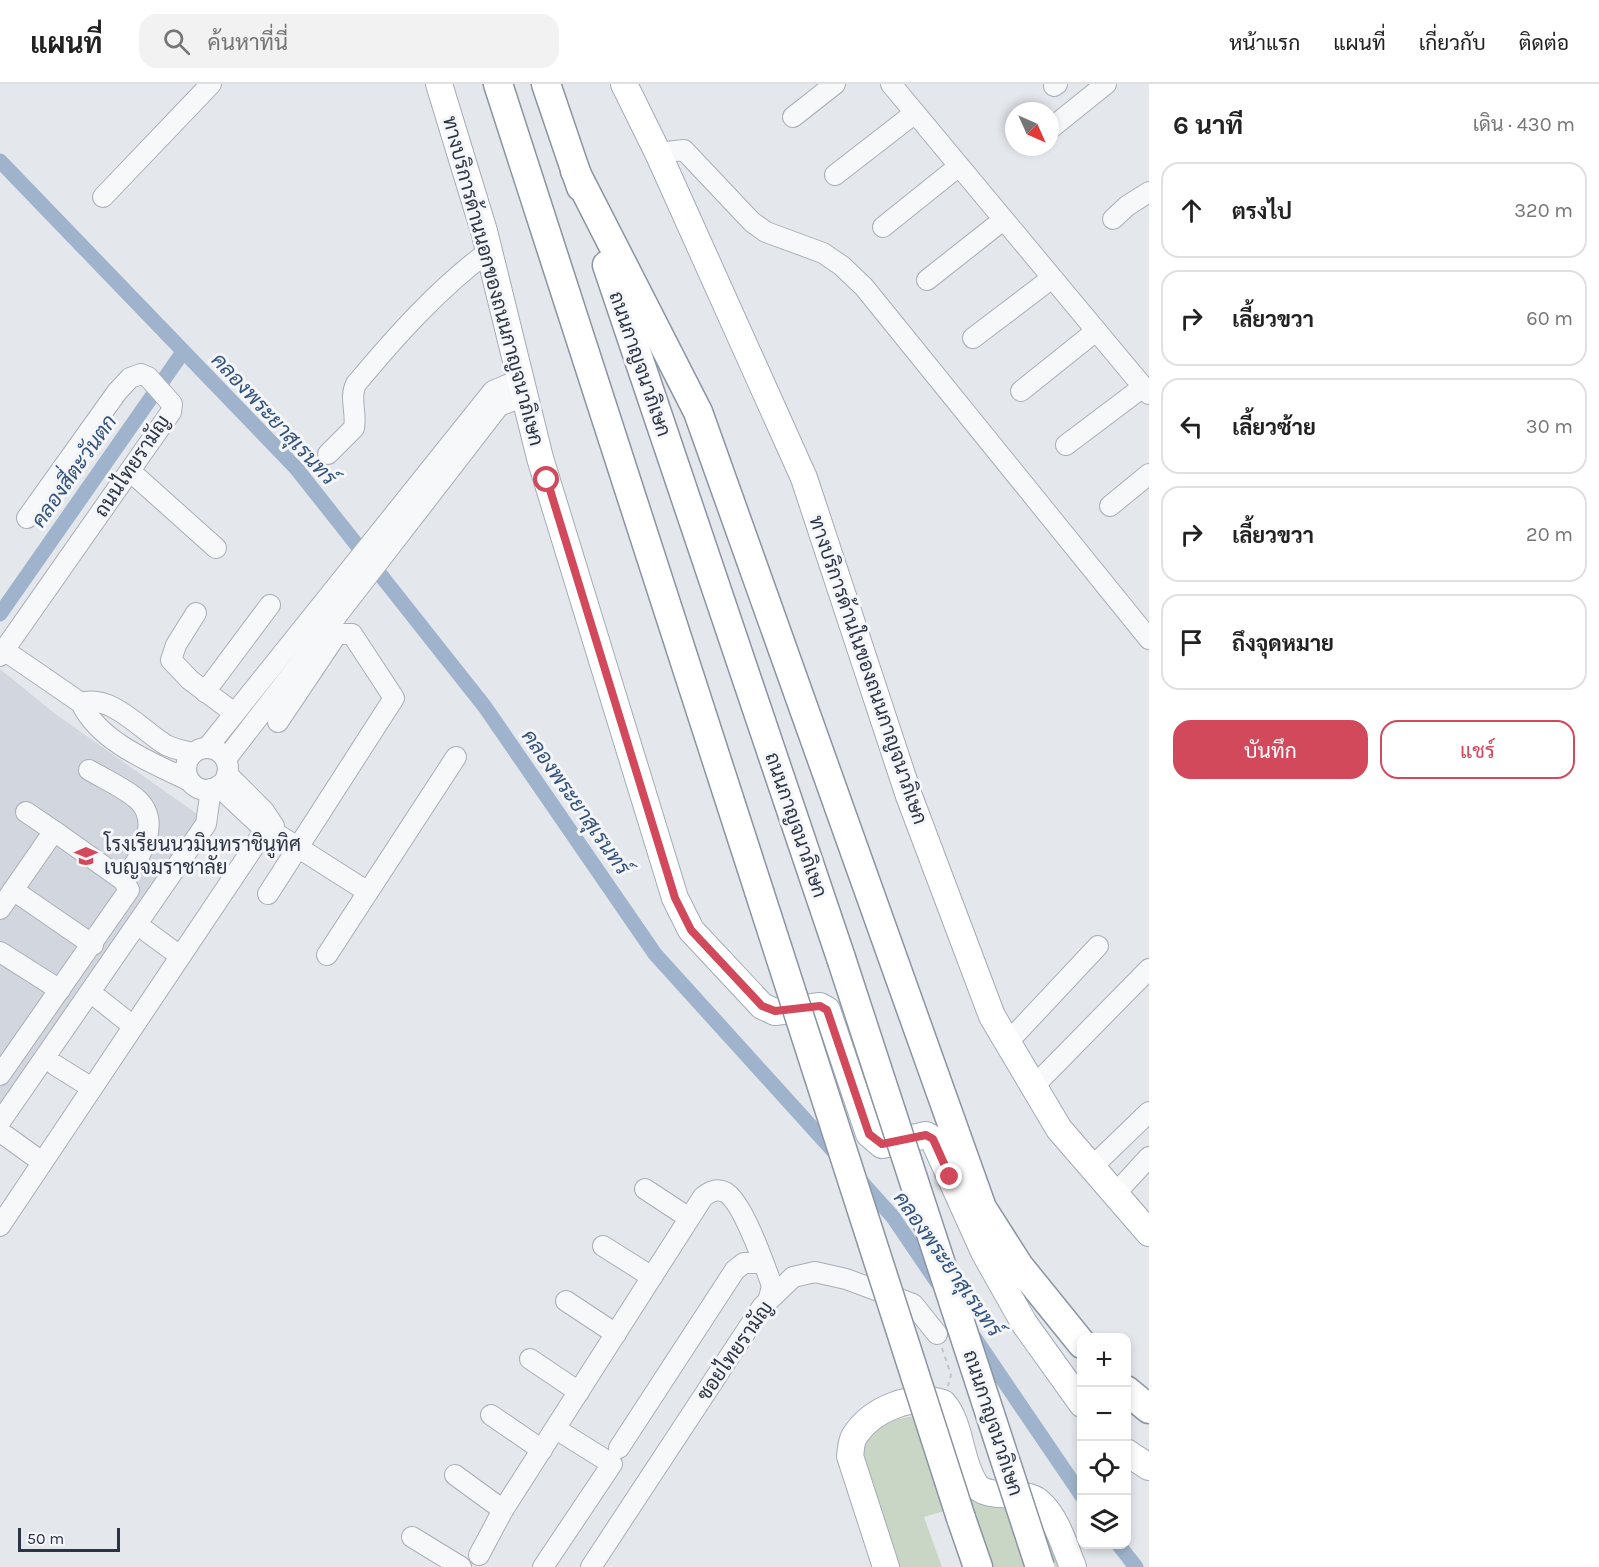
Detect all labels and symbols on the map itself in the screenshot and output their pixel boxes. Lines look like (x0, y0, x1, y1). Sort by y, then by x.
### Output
north arrow (1005, 102, 1059, 156)
street label: ทางบริการด้านนอกของถนนกาญจนาภิเษก (438, 113, 549, 448)
street label: ถนนกาญจนาภิเษก (604, 288, 677, 440)
water label: คลองพระยาสุเรนทร์ (205, 347, 345, 494)
water label: คลองสี่ตะวันตก (20, 406, 122, 532)
street label: ถนนไทยรามัญ (88, 410, 174, 521)
route start (533, 466, 559, 492)
street label: ทางบริการด้านในของถนนกาญจนาภิเษก (804, 512, 934, 827)
water label: คลองพระยาสุเรนทร์ (515, 724, 638, 883)
street label: ถนนกาญจนาภิเษก (760, 749, 833, 901)
place label: โรงเรียนนวมินทราชินูทิศ เบญจมราชาลัย (103, 831, 301, 879)
school or university icon: โรงเรียนนวมินทราชินูทิศ เบญจมราชาลัย (73, 843, 99, 869)
route end (936, 1163, 962, 1189)
water label: คลองพระยาสุเรนทร์ (887, 1186, 1010, 1345)
street label: ซอยไทยรามัญ (691, 1296, 778, 1405)
street label: ถนนกาญจนาภิเษก (959, 1347, 1028, 1499)
scale bar (18, 1525, 120, 1552)

